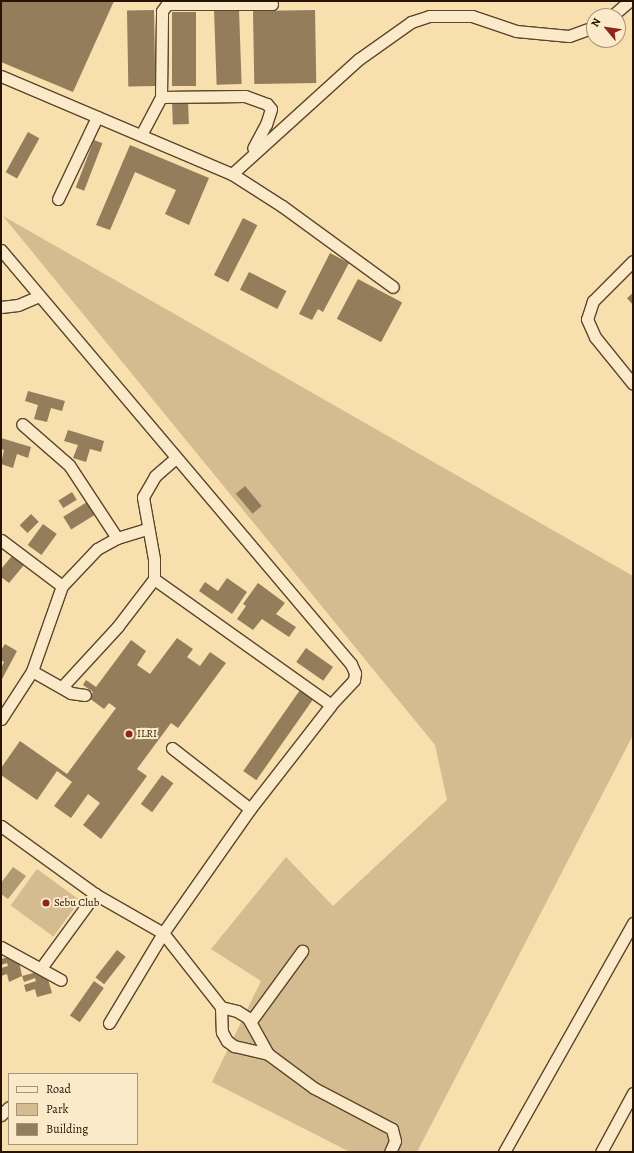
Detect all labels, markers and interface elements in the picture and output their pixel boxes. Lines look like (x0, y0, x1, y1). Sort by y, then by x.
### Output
north arrow (586, 8, 626, 48)
text: N (587, 15, 604, 30)
place label: ILRI (137, 727, 157, 741)
marker: ILRI (124, 729, 134, 739)
place label: Sebu Club (54, 896, 99, 910)
marker: Sebu Club (41, 898, 51, 908)
legend (8, 1073, 138, 1145)
text: Road (46, 1081, 71, 1097)
text: Park (46, 1101, 69, 1117)
text: Building (46, 1121, 88, 1137)

